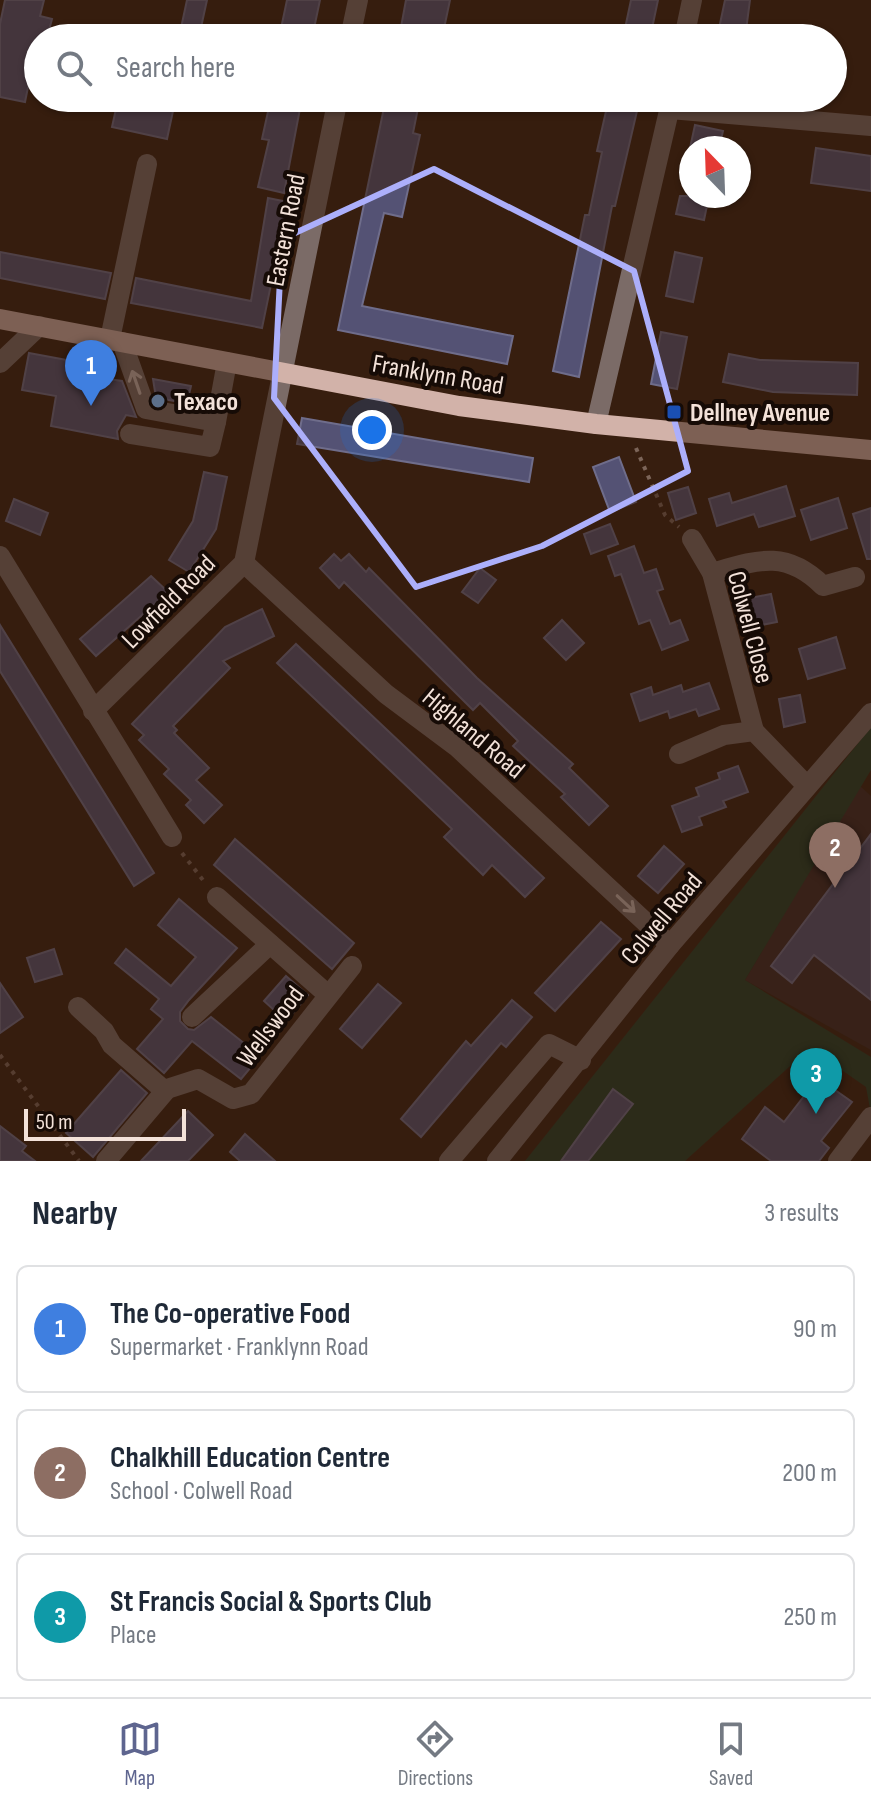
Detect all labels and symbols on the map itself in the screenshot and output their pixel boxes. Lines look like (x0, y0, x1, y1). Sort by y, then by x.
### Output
north arrow (679, 136, 751, 208)
street label: Eastern Road (260, 171, 313, 289)
pin: 1 (65, 340, 117, 406)
street label: Franklynn Road (370, 349, 506, 402)
one-way arrow (128, 370, 142, 395)
place label: Texaco (174, 387, 238, 418)
marker: Texaco (149, 392, 167, 410)
place label: Dellney Avenue (690, 398, 830, 429)
marker: Dellney Avenue (665, 403, 683, 421)
your location (352, 410, 392, 450)
street label: Lowfield Road (116, 549, 222, 655)
street label: Colwell Close (720, 568, 779, 687)
street label: Highland Road (416, 682, 530, 786)
pin: 2 (809, 822, 861, 888)
street label: Colwell Road (615, 867, 709, 971)
one-way arrow (616, 895, 636, 914)
street label: Wellswood (231, 980, 312, 1073)
pin: 3 (790, 1048, 842, 1114)
scale bar (24, 1105, 186, 1141)

